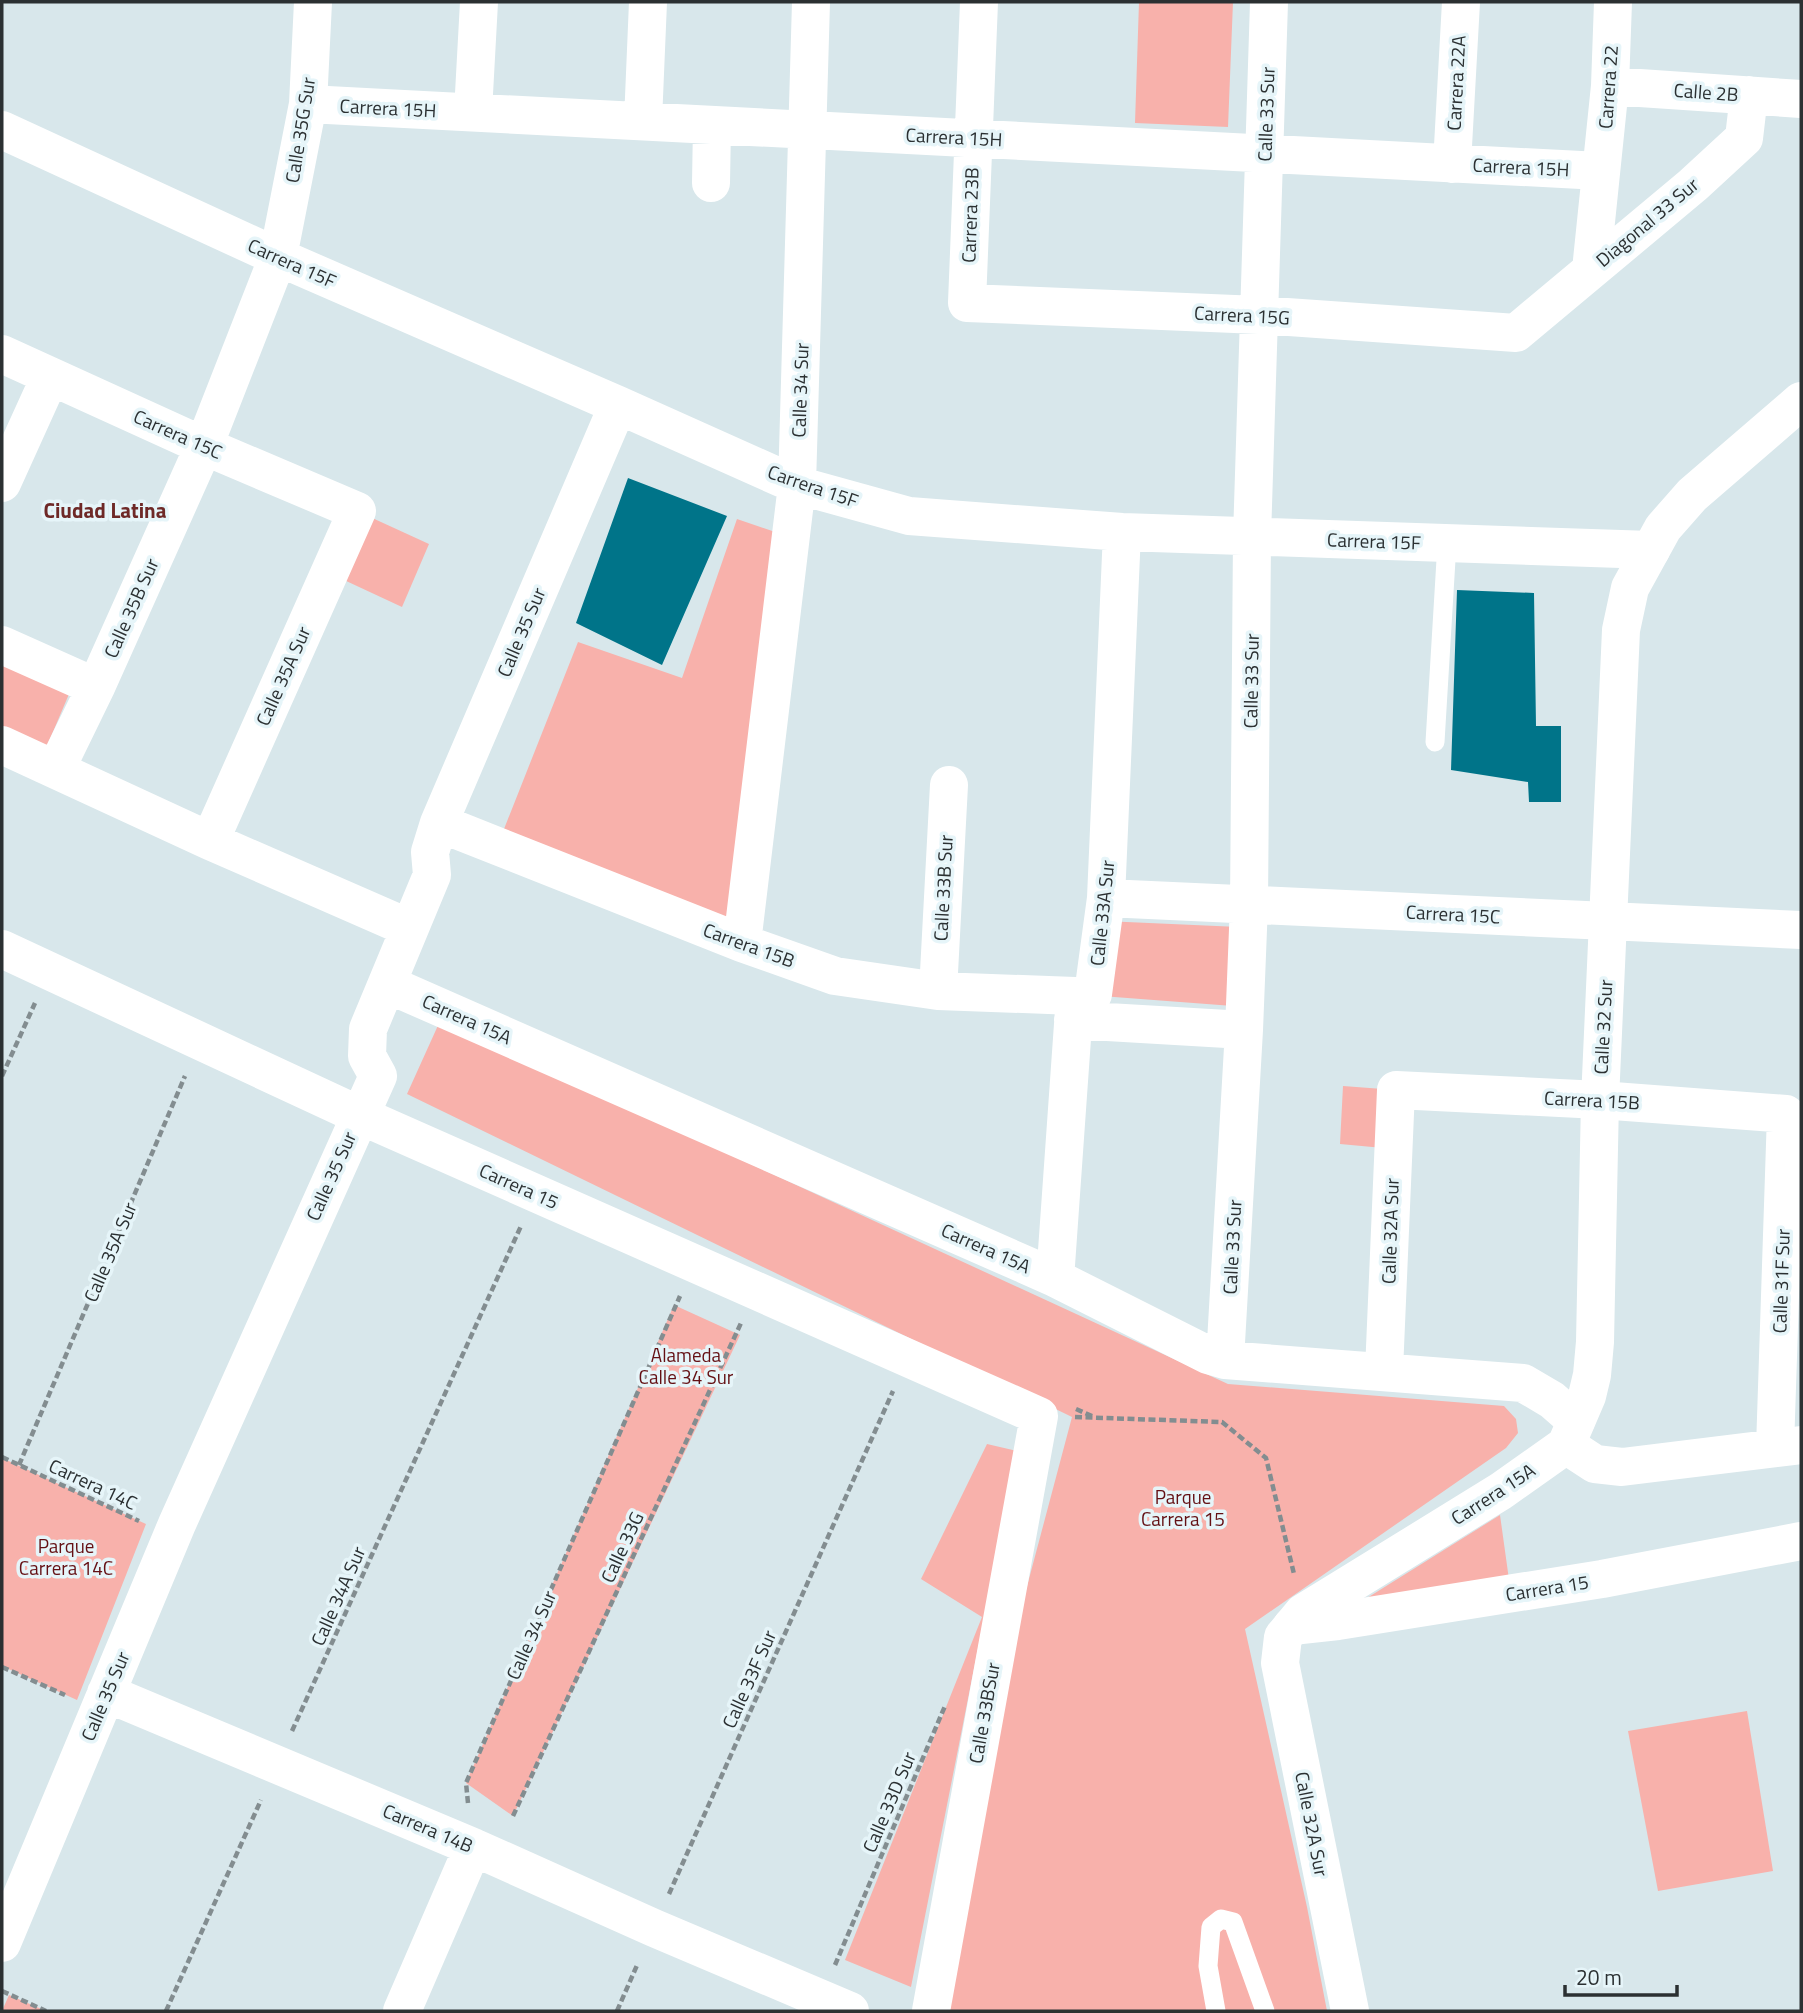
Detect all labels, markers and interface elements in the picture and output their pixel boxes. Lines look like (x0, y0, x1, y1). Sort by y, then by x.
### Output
street label: Carrera 22A (1439, 35, 1472, 131)
street label: Carrera 22 (1590, 44, 1625, 130)
street label: Calle 33 Sur (1249, 66, 1282, 162)
street label: Calle 35G Sur (277, 75, 322, 185)
street label: Calle 2B (1673, 75, 1739, 108)
street label: Carrera 15H (339, 90, 437, 125)
street label: Carrera 15H (905, 119, 1003, 154)
street label: Carrera 15H (1472, 149, 1570, 184)
street label: Carrera 23B (953, 167, 986, 263)
street label: Diagonal 33 Sur (1589, 170, 1705, 273)
street label: Carrera 15F (243, 230, 341, 295)
street label: Carrera 15G (1193, 298, 1291, 331)
street label: Calle 34 Sur (783, 342, 816, 438)
street label: Carrera 15C (129, 401, 227, 466)
street label: Carrera 15F (764, 457, 862, 515)
district label: Ciudad Latina (44, 494, 167, 526)
street label: Carrera 15F (1327, 524, 1421, 557)
street label: Calle 35B Sur (96, 553, 166, 662)
street label: Calle 35 Sur (489, 582, 553, 681)
street label: Calle 35A Sur (248, 621, 318, 730)
street label: Calle 33 Sur (1235, 633, 1266, 729)
street label: Calle 33B Sur (925, 834, 960, 942)
street label: Calle 33A Sur (1082, 858, 1122, 967)
street label: Carrera 15C (1405, 897, 1501, 930)
street label: Carrera 15B (699, 915, 799, 975)
street label: Calle 32 Sur (1586, 978, 1619, 1075)
street label: Carrera 15A (418, 986, 517, 1051)
street label: Carrera 15B (1543, 1083, 1641, 1116)
street label: Calle 35 Sur (298, 1126, 363, 1225)
street label: Carrera 15 (475, 1155, 563, 1216)
street label: Calle 32A Sur (1373, 1177, 1406, 1285)
street label: Calle 35A Sur (75, 1197, 144, 1306)
street label: Calle 33 Sur (1215, 1198, 1248, 1295)
street label: Carrera 15A (937, 1215, 1036, 1280)
street label: Calle 31F Sur (1764, 1228, 1797, 1334)
park label: Alameda Calle 34 Sur (639, 1340, 734, 1391)
street label: Carrera 14C (44, 1450, 142, 1517)
street label: Carrera 15A (1445, 1455, 1541, 1532)
park label: Parque Carrera 15 (1141, 1482, 1225, 1533)
street label: Calle 33G (592, 1506, 651, 1587)
park label: Parque Carrera 14C (19, 1531, 113, 1582)
street label: Calle 34A Sur (303, 1541, 373, 1650)
street label: Carrera 15 (1503, 1567, 1591, 1608)
street label: Calle 34 Sur (498, 1585, 563, 1684)
street label: Calle 33F Sur (714, 1625, 783, 1733)
street label: Calle 35 Sur (73, 1646, 137, 1745)
street label: Calle 33BSur (960, 1660, 1007, 1766)
street label: Calle 33D Sur (854, 1746, 923, 1857)
street label: Calle 32A Sur (1288, 1769, 1337, 1879)
street label: Carrera 14B (378, 1796, 478, 1860)
scale bar (1565, 1954, 1677, 1998)
text: 20 m (1576, 1961, 1622, 1993)

